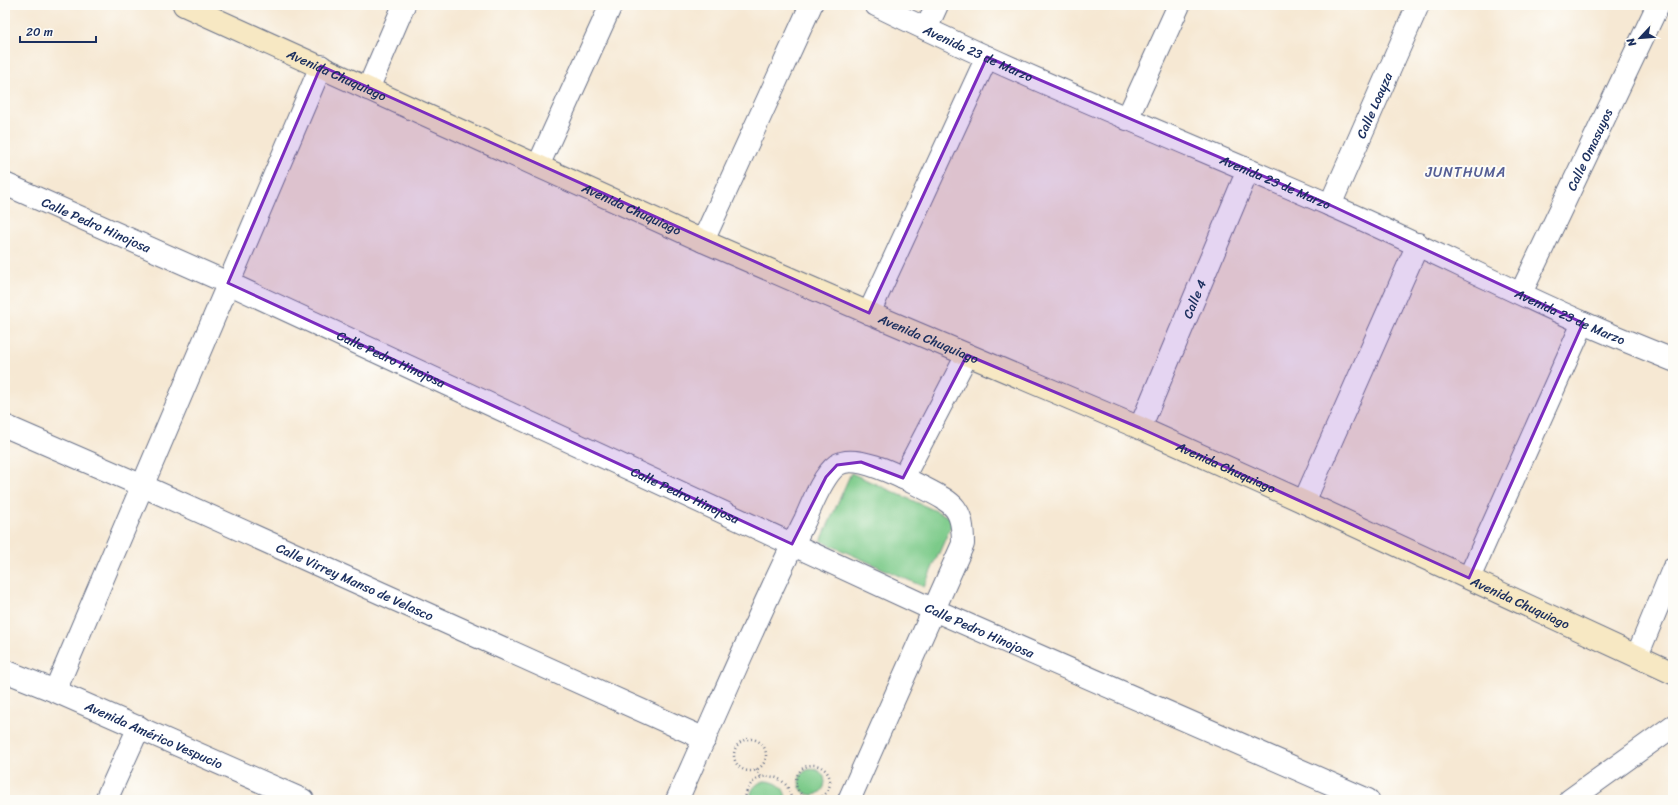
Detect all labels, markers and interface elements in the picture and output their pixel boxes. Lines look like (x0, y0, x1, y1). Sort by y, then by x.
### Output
street label: Avenida 23 de Marzo (919, 17, 1038, 88)
scale bar (20, 18, 96, 44)
north arrow (1620, 18, 1660, 58)
text: 20 m (26, 21, 53, 43)
text: N (1621, 34, 1642, 51)
street label: Avenida Chuquiago (282, 41, 391, 107)
street label: Calle Loayza (1349, 68, 1399, 142)
street label: Calle Omasuyos (1560, 104, 1619, 194)
street label: Avenida 23 de Marzo (1216, 147, 1335, 216)
district label: JUNTHUMA (1424, 160, 1507, 185)
street label: Avenida Chuquiago (577, 176, 686, 241)
street label: Calle Pedro Hinojosa (38, 190, 155, 259)
street label: Calle 4 (1176, 276, 1212, 322)
street label: Avenida 23 de Marzo (1510, 281, 1629, 351)
street label: Avenida Chuquiago (874, 306, 983, 370)
street label: Calle Pedro Hinojosa (333, 324, 450, 394)
street label: Avenida Chuquiago (1172, 434, 1280, 500)
street label: Calle Pedro Hinojosa (627, 460, 744, 530)
street label: Calle Virrey Manso de Velasco (272, 536, 438, 627)
street label: Avenida Chuquiago (1466, 569, 1574, 635)
street label: Calle Pedro Hinojosa (921, 596, 1039, 664)
street label: Avenida Américo Vespucio (80, 694, 227, 775)

